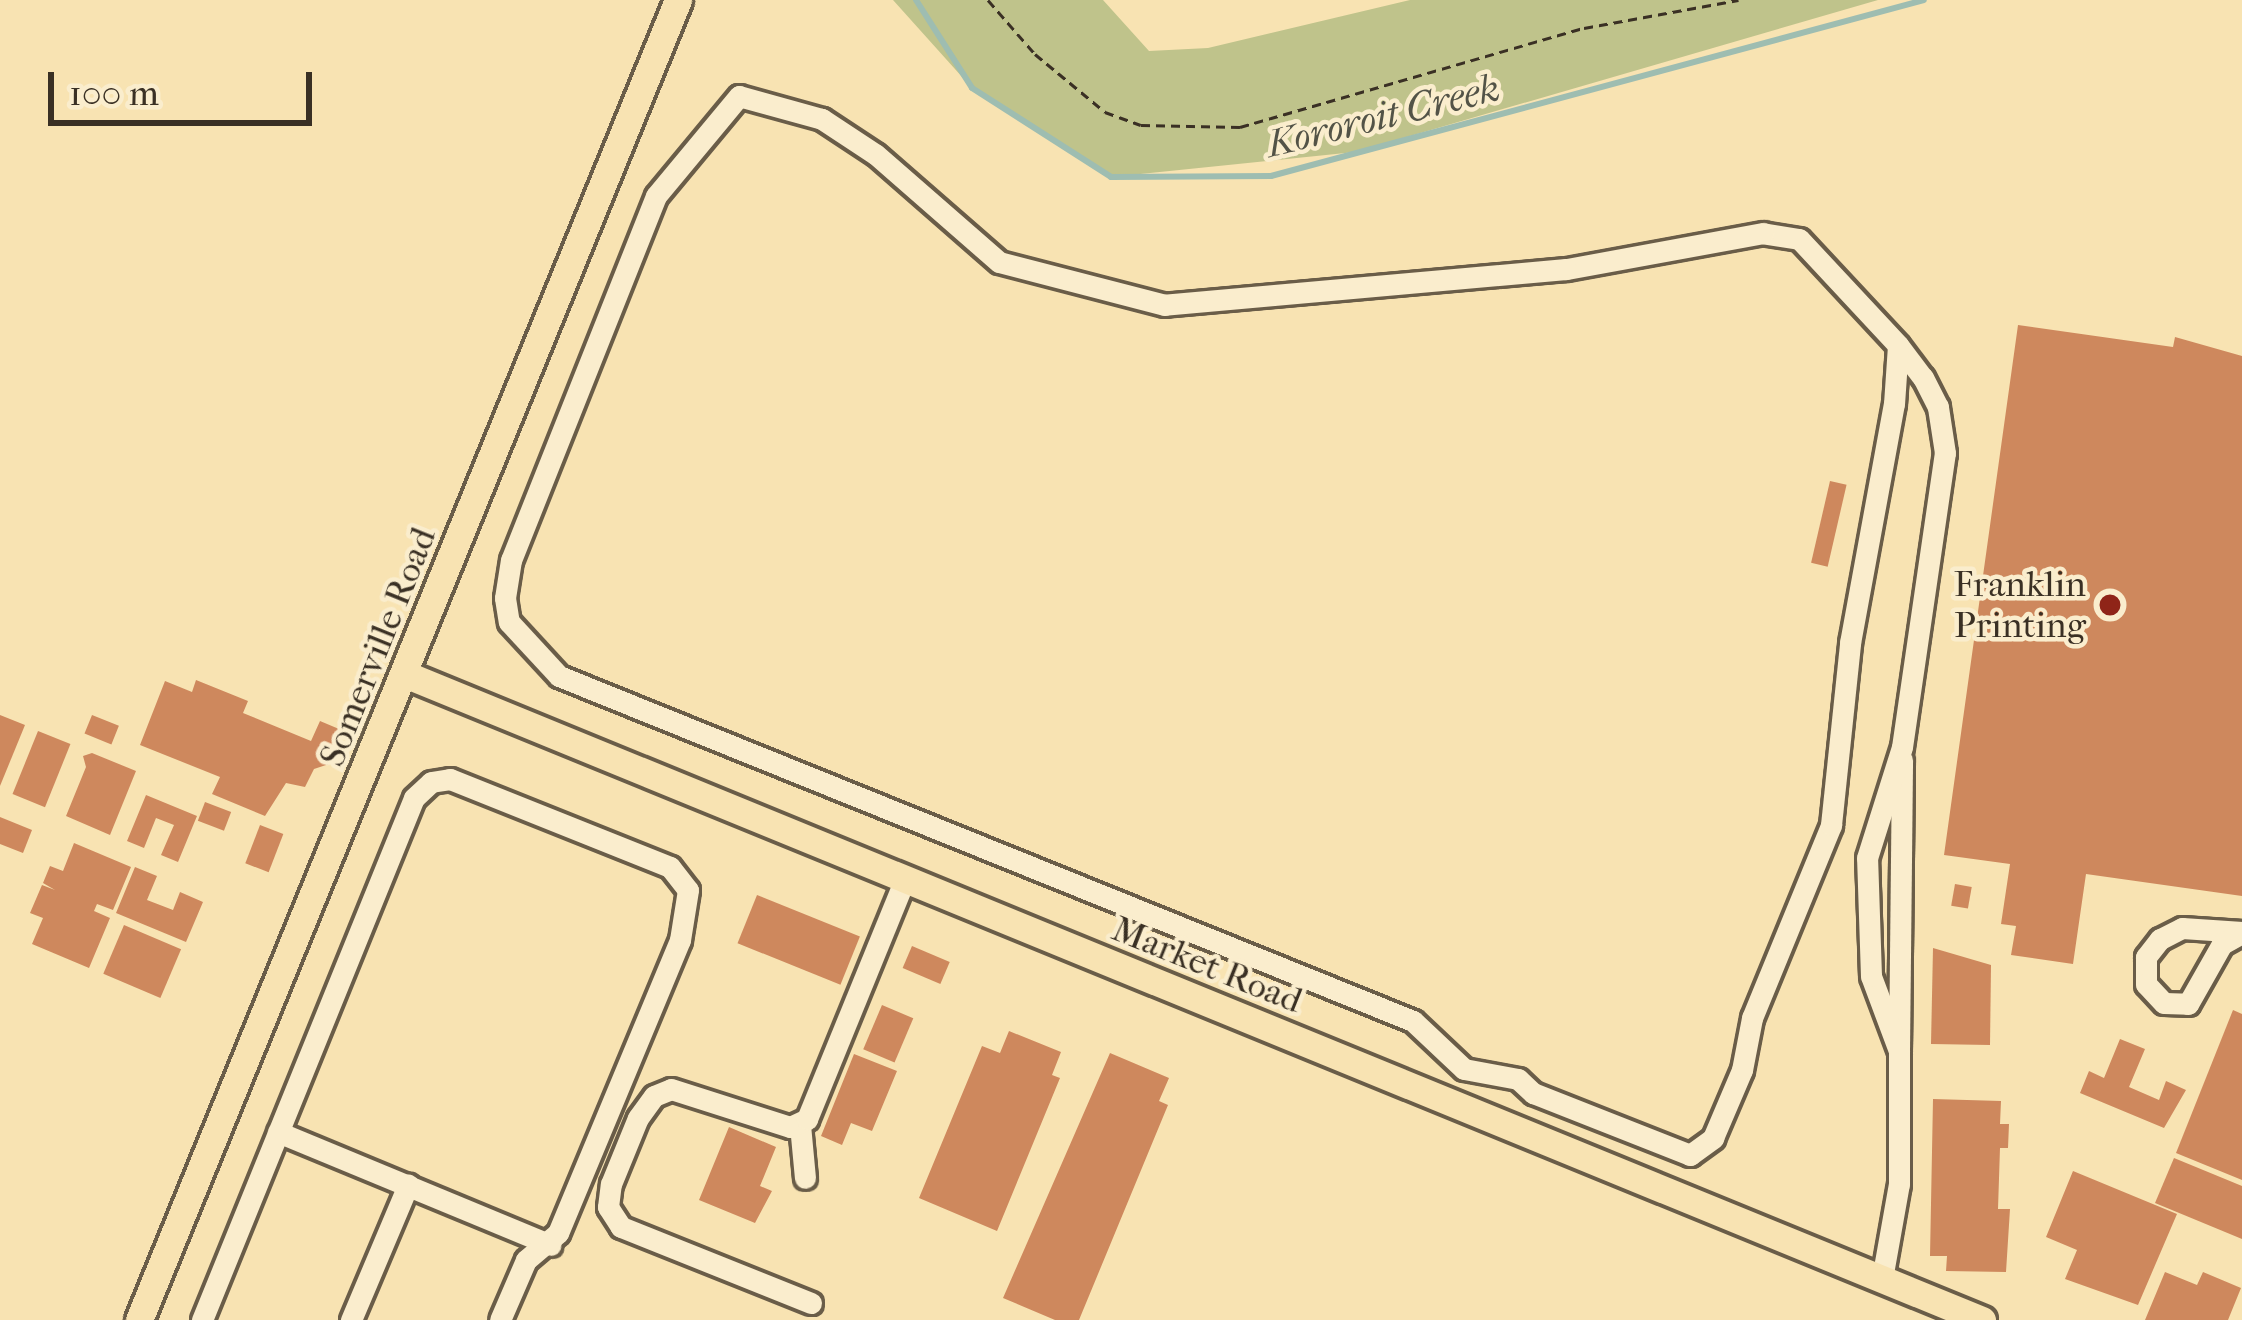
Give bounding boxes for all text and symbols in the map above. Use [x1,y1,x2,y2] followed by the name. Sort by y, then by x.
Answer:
[54,48,318,122] scale bar
[1261,64,1505,168] water label: Kororoit Creek
[69,72,159,114] text: 100 m
[310,521,446,773] street label: Somerville Road
[1954,562,2086,647] place label: Franklin Printing
[2097,592,2123,618] marker: Franklin Printing
[1106,907,1308,1023] street label: Market Road

